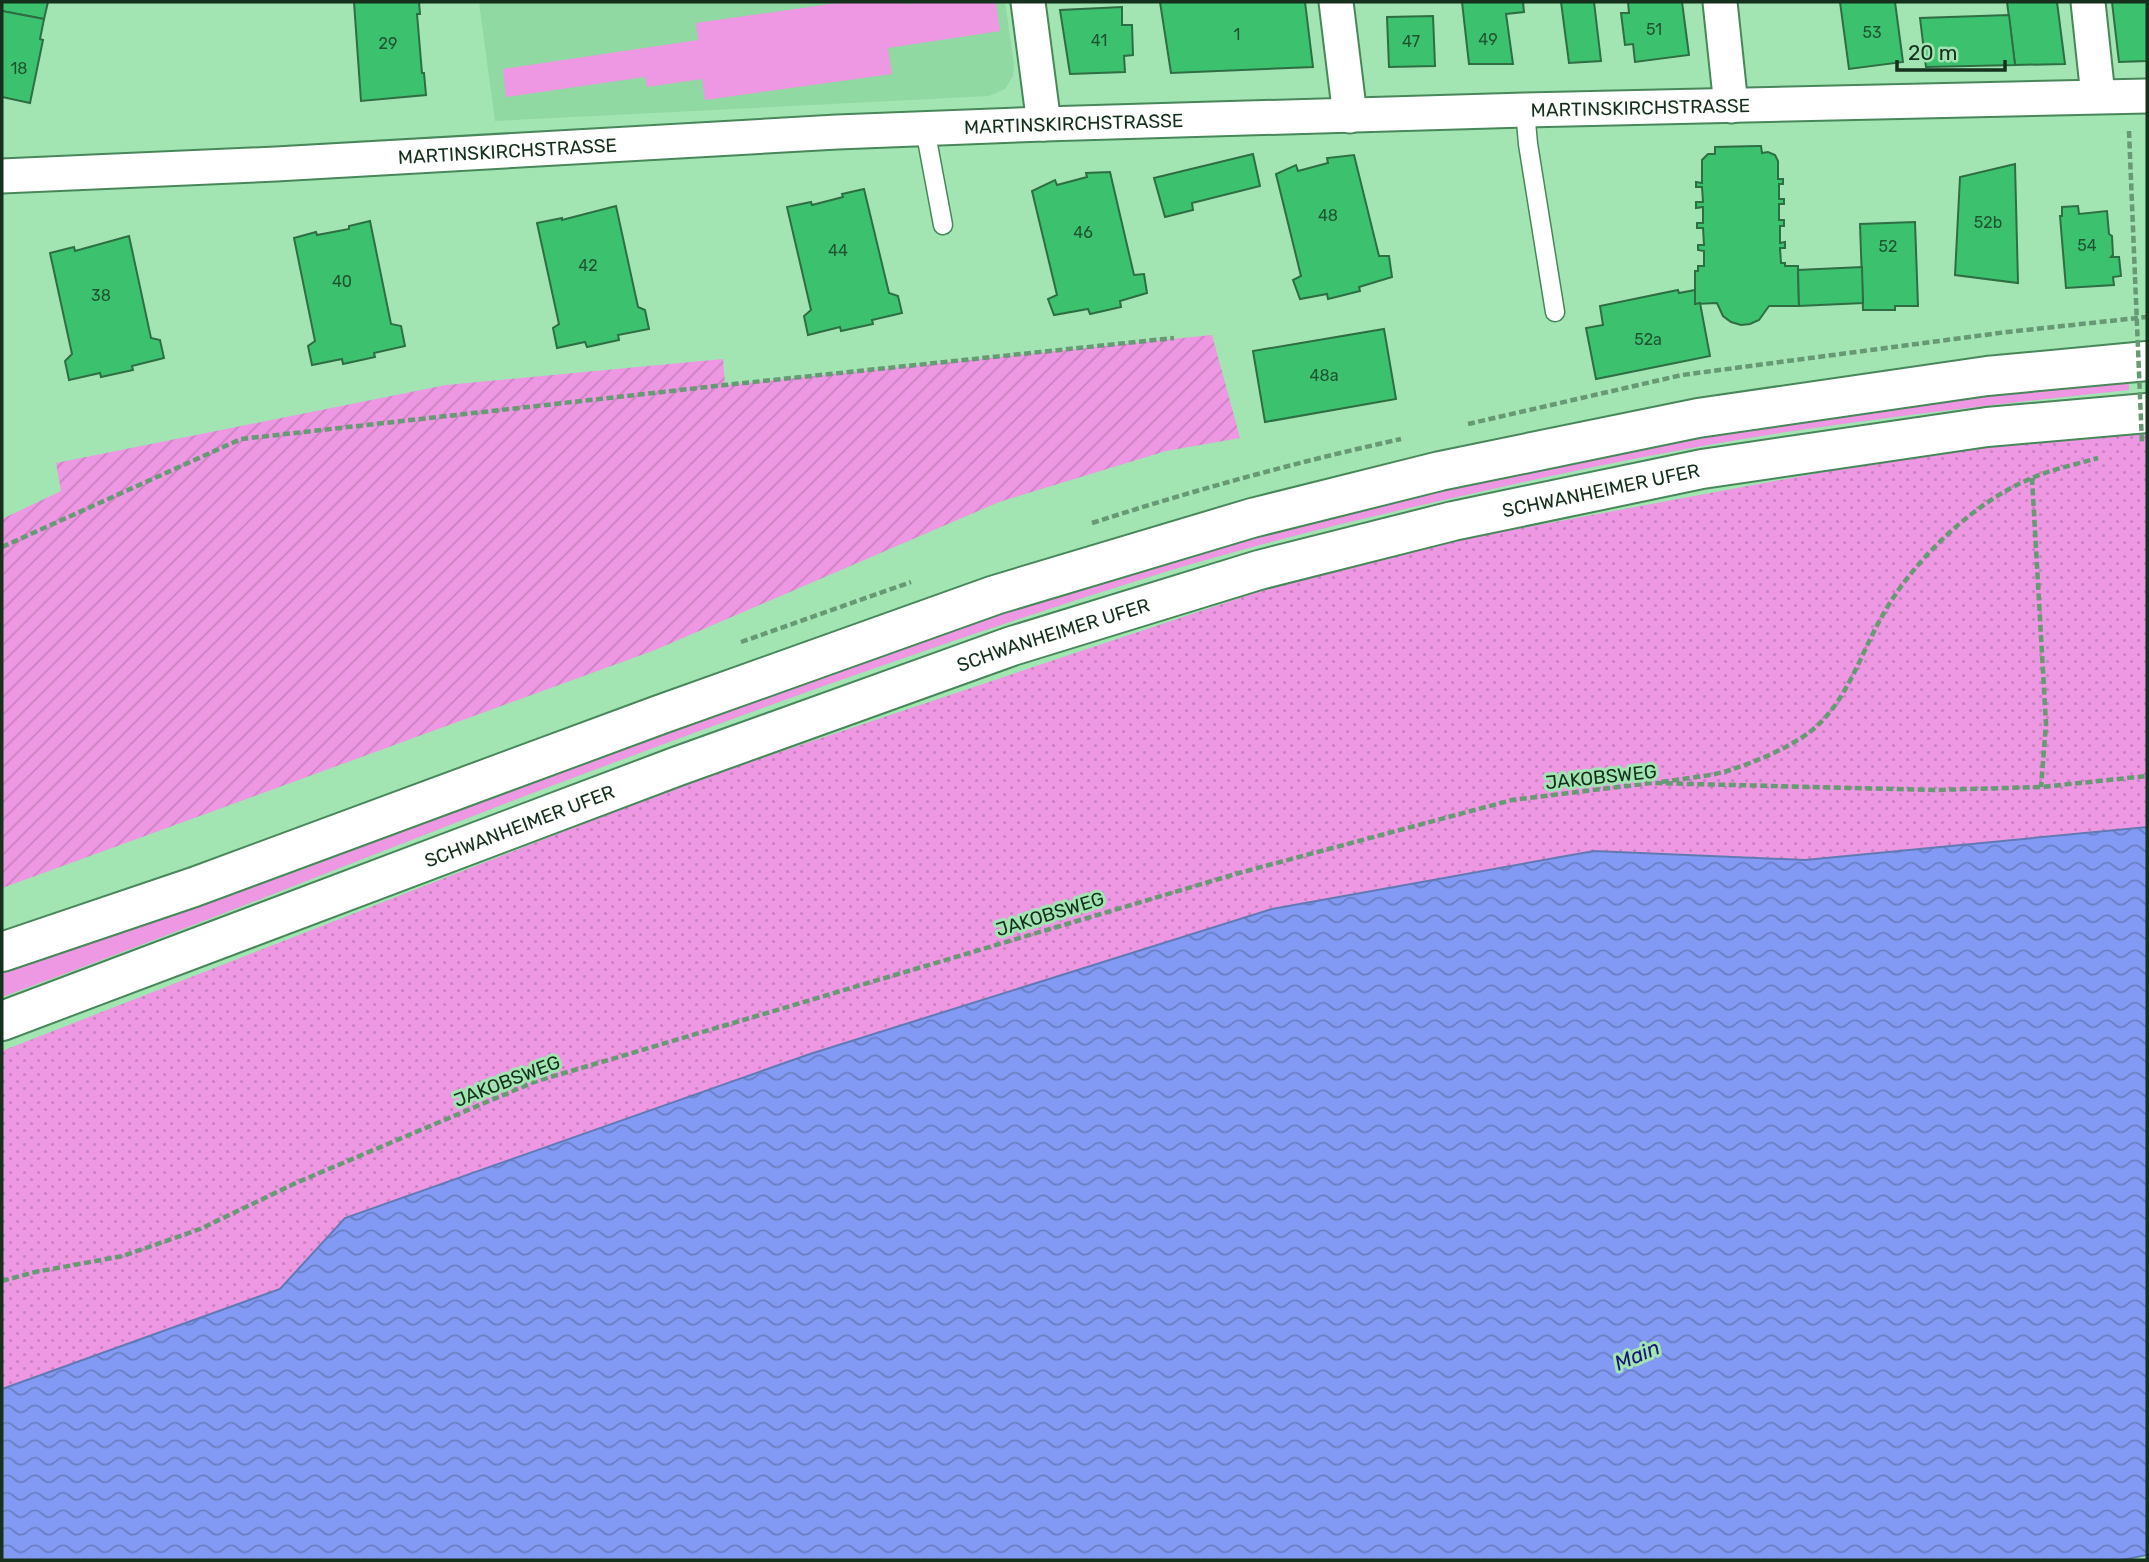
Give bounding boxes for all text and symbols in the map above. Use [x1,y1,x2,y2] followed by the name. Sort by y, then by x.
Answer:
[1646,20,1662,39] house number: 51
[1862,23,1882,42] house number: 53
[1234,25,1240,44] house number: 1
[1897,28,2006,72] scale bar
[1478,30,1498,49] house number: 49
[1091,31,1107,50] house number: 41
[1402,32,1420,51] house number: 47
[379,34,397,53] house number: 29
[1908,40,1957,65] text: 20 m
[10,59,28,78] house number: 18
[1530,93,1750,121] street label: MARTINSKIRCHSTRASSE
[964,108,1184,139] street label: MARTINSKIRCHSTRASSE
[397,133,618,169] street label: MARTINSKIRCHSTRASSE
[1318,206,1338,225] house number: 48
[1974,213,2002,232] house number: 52b
[1073,223,1093,242] house number: 46
[2077,236,2097,255] house number: 54
[1879,237,1897,256] house number: 52
[828,241,848,260] house number: 44
[578,256,598,275] house number: 42
[332,272,352,291] house number: 40
[91,286,111,305] house number: 38
[1634,330,1662,349] house number: 52a
[1310,366,1338,385] house number: 48a
[1500,458,1702,522] street label: SCHWANHEIMER UFER
[954,593,1152,676] street label: SCHWANHEIMER UFER
[1544,760,1658,794] street label: JAKOBSWEG
[421,780,618,872] street label: SCHWANHEIMER UFER
[993,887,1107,941] street label: JAKOBSWEG
[451,1050,563,1112] street label: JAKOBSWEG
[1611,1334,1663,1376] water label: Main

